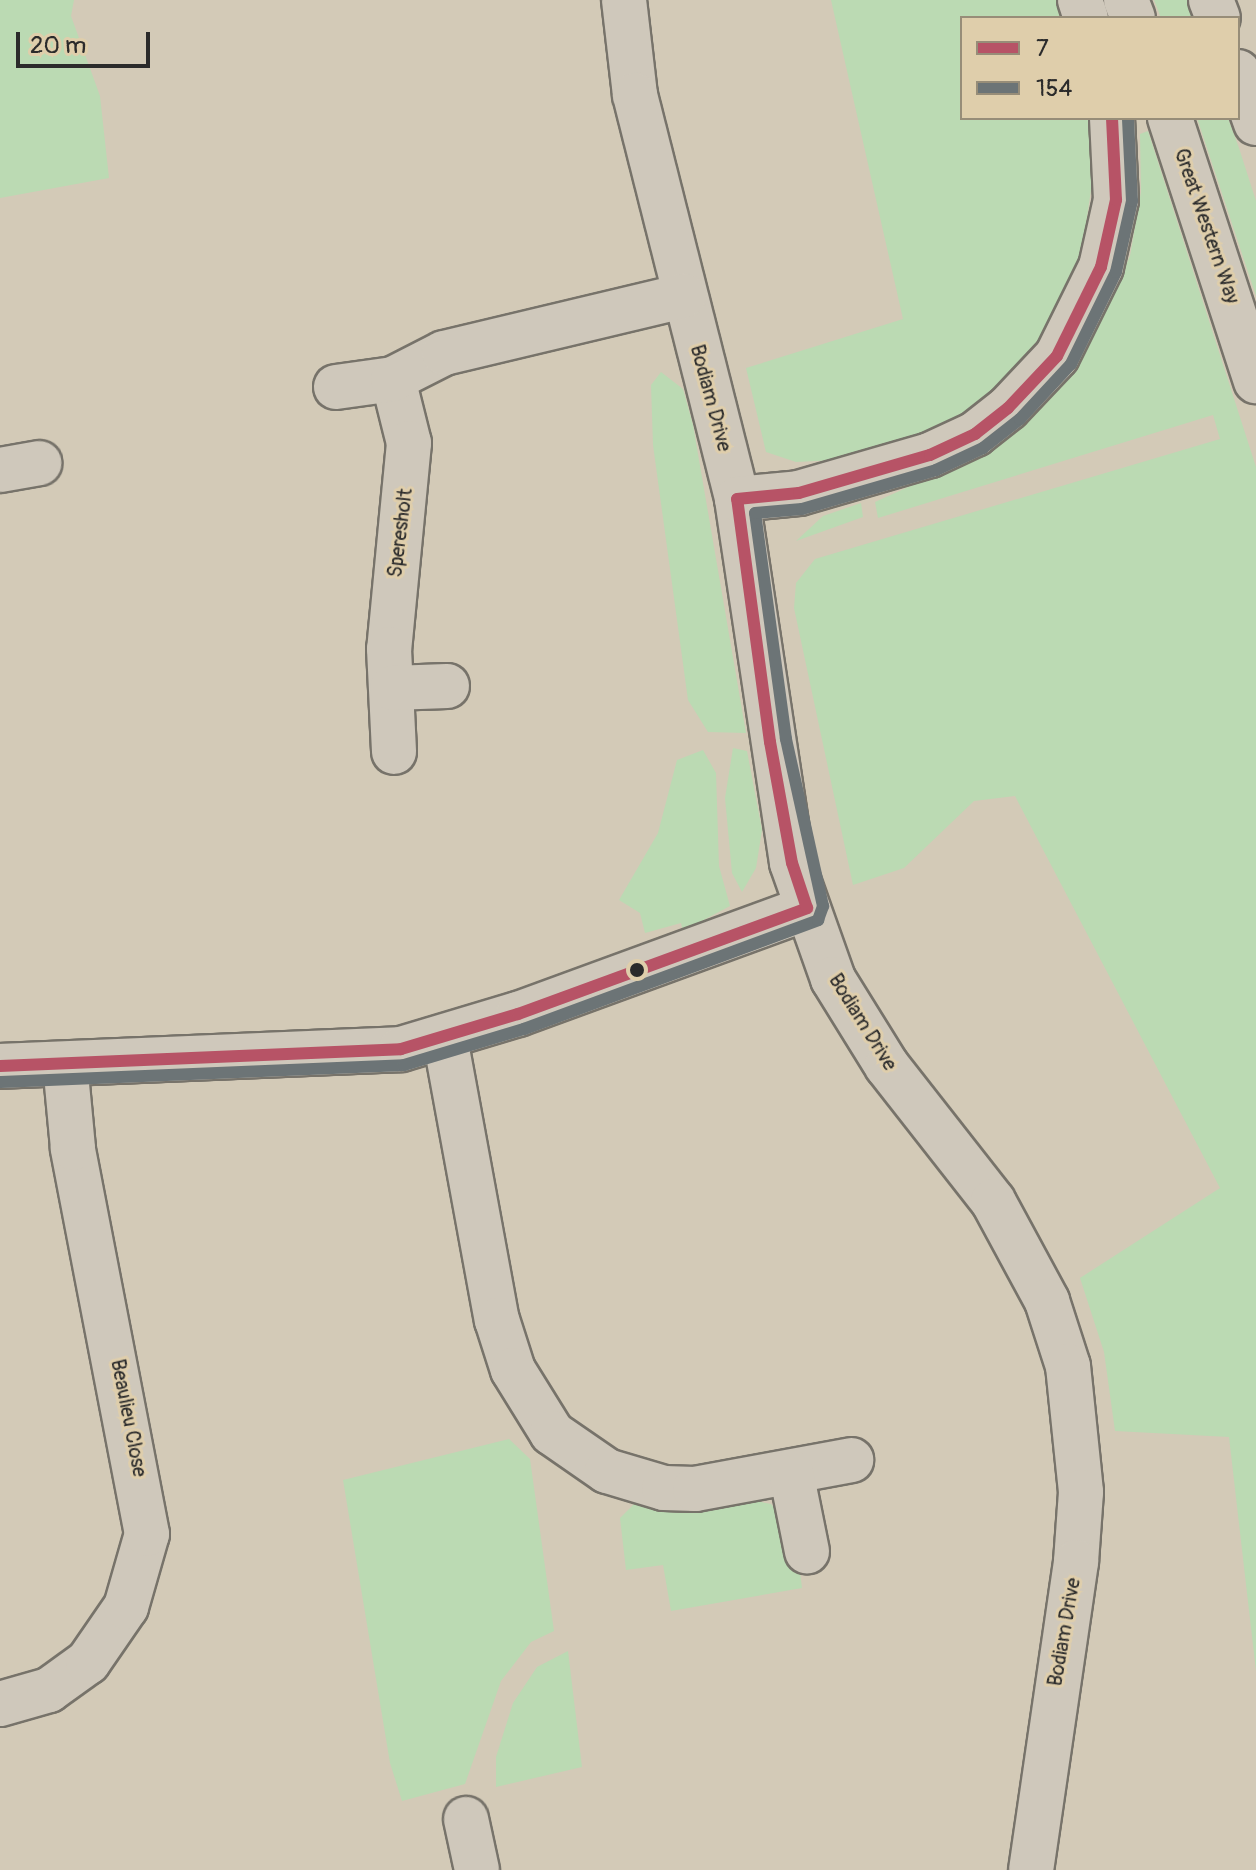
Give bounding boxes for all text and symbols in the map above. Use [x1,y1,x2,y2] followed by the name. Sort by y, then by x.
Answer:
[20,16,154,66] scale bar
[960,16,1240,120] legend
[30,31,86,60] text: 20 m
[1036,34,1049,63] text: 7
[1036,74,1072,103] text: 154
[1169,145,1245,307] street label: Great Western Way
[685,342,737,454] street label: Bodiam Drive
[383,487,417,579] street label: Speresholt
[629,962,645,978] unlabelled marker
[824,969,902,1075] street label: Bodiam Drive
[106,1357,152,1479] street label: Beaulieu Close
[1043,1576,1085,1688] street label: Bodiam Drive

